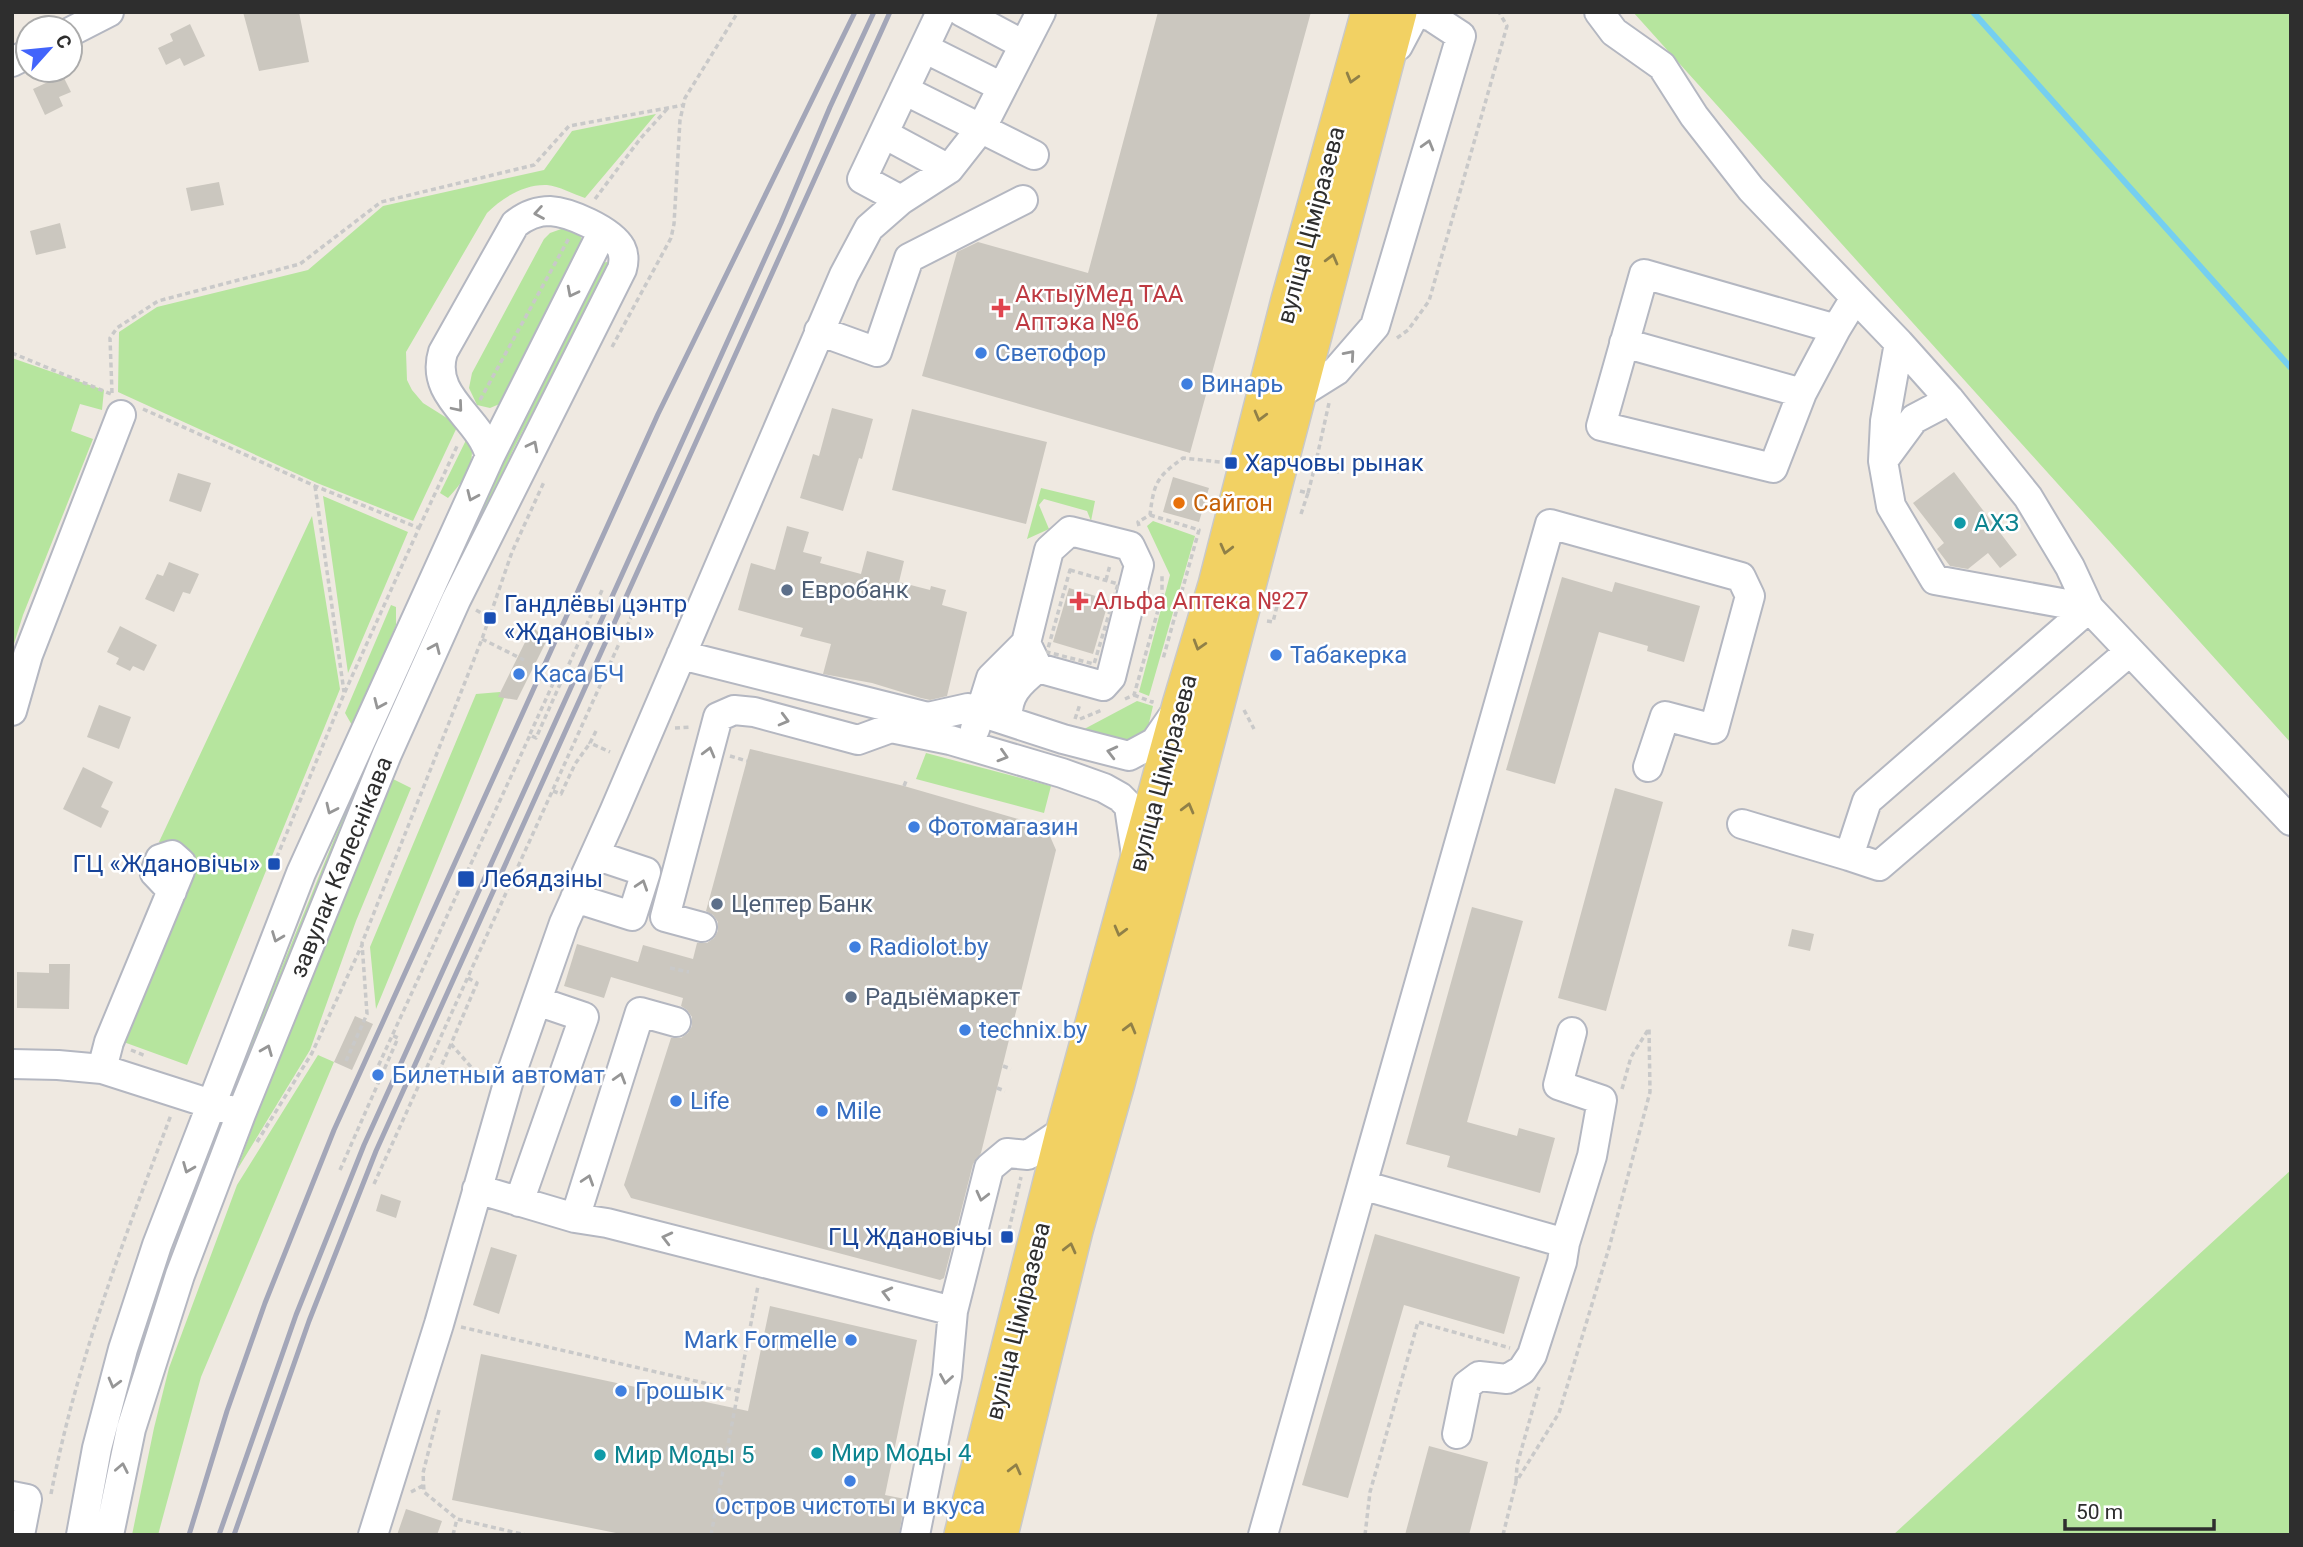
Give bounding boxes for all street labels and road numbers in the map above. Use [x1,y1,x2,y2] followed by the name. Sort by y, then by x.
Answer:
[1271,123,1351,327] street label: вуліца Ціміразева
[1123,671,1203,875] street label: вуліца Ціміразева
[284,752,398,982] street label: завулак Калеснікава
[980,1219,1056,1423] street label: вуліца Ціміразева

